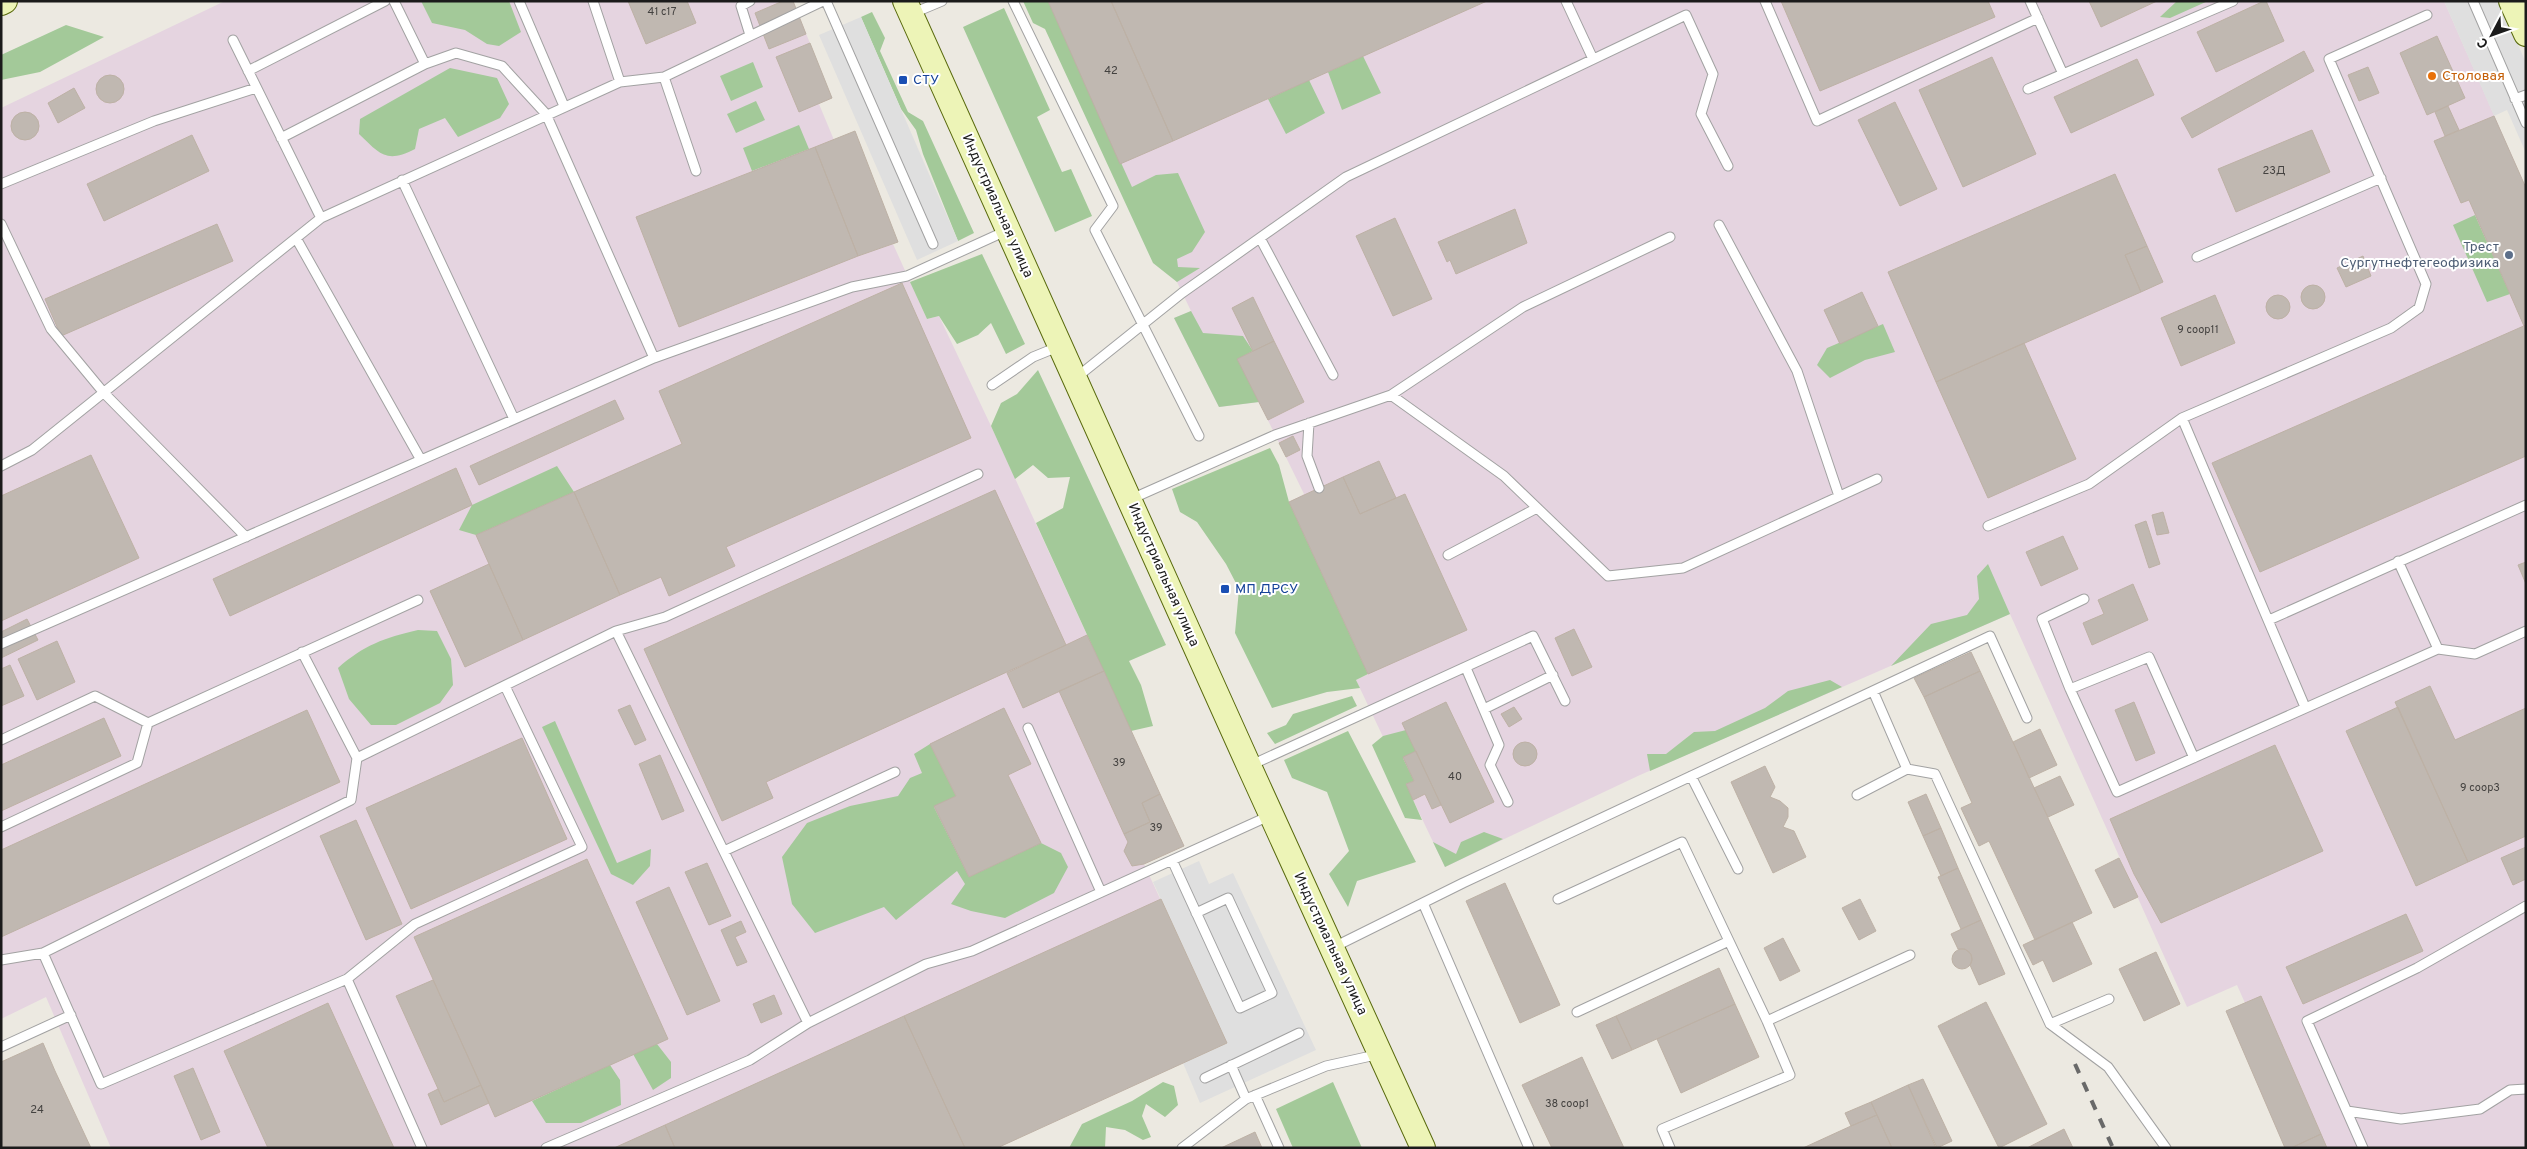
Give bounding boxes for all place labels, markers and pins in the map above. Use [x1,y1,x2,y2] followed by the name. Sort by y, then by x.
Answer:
[2442,68,2505,85] place label: Столовая
[2426,70,2438,82] marker: Столовая
[913,72,939,89] place label: СТУ
[897,74,909,86] marker: СТУ
[2340,239,2499,272] place label: Трест Сургутнефтегеофизика
[2503,249,2515,261] marker: Трест Сургутнефтегеофизика
[1235,581,1298,598] place label: МП ДРСУ
[1219,583,1231,595] marker: МП ДРСУ

